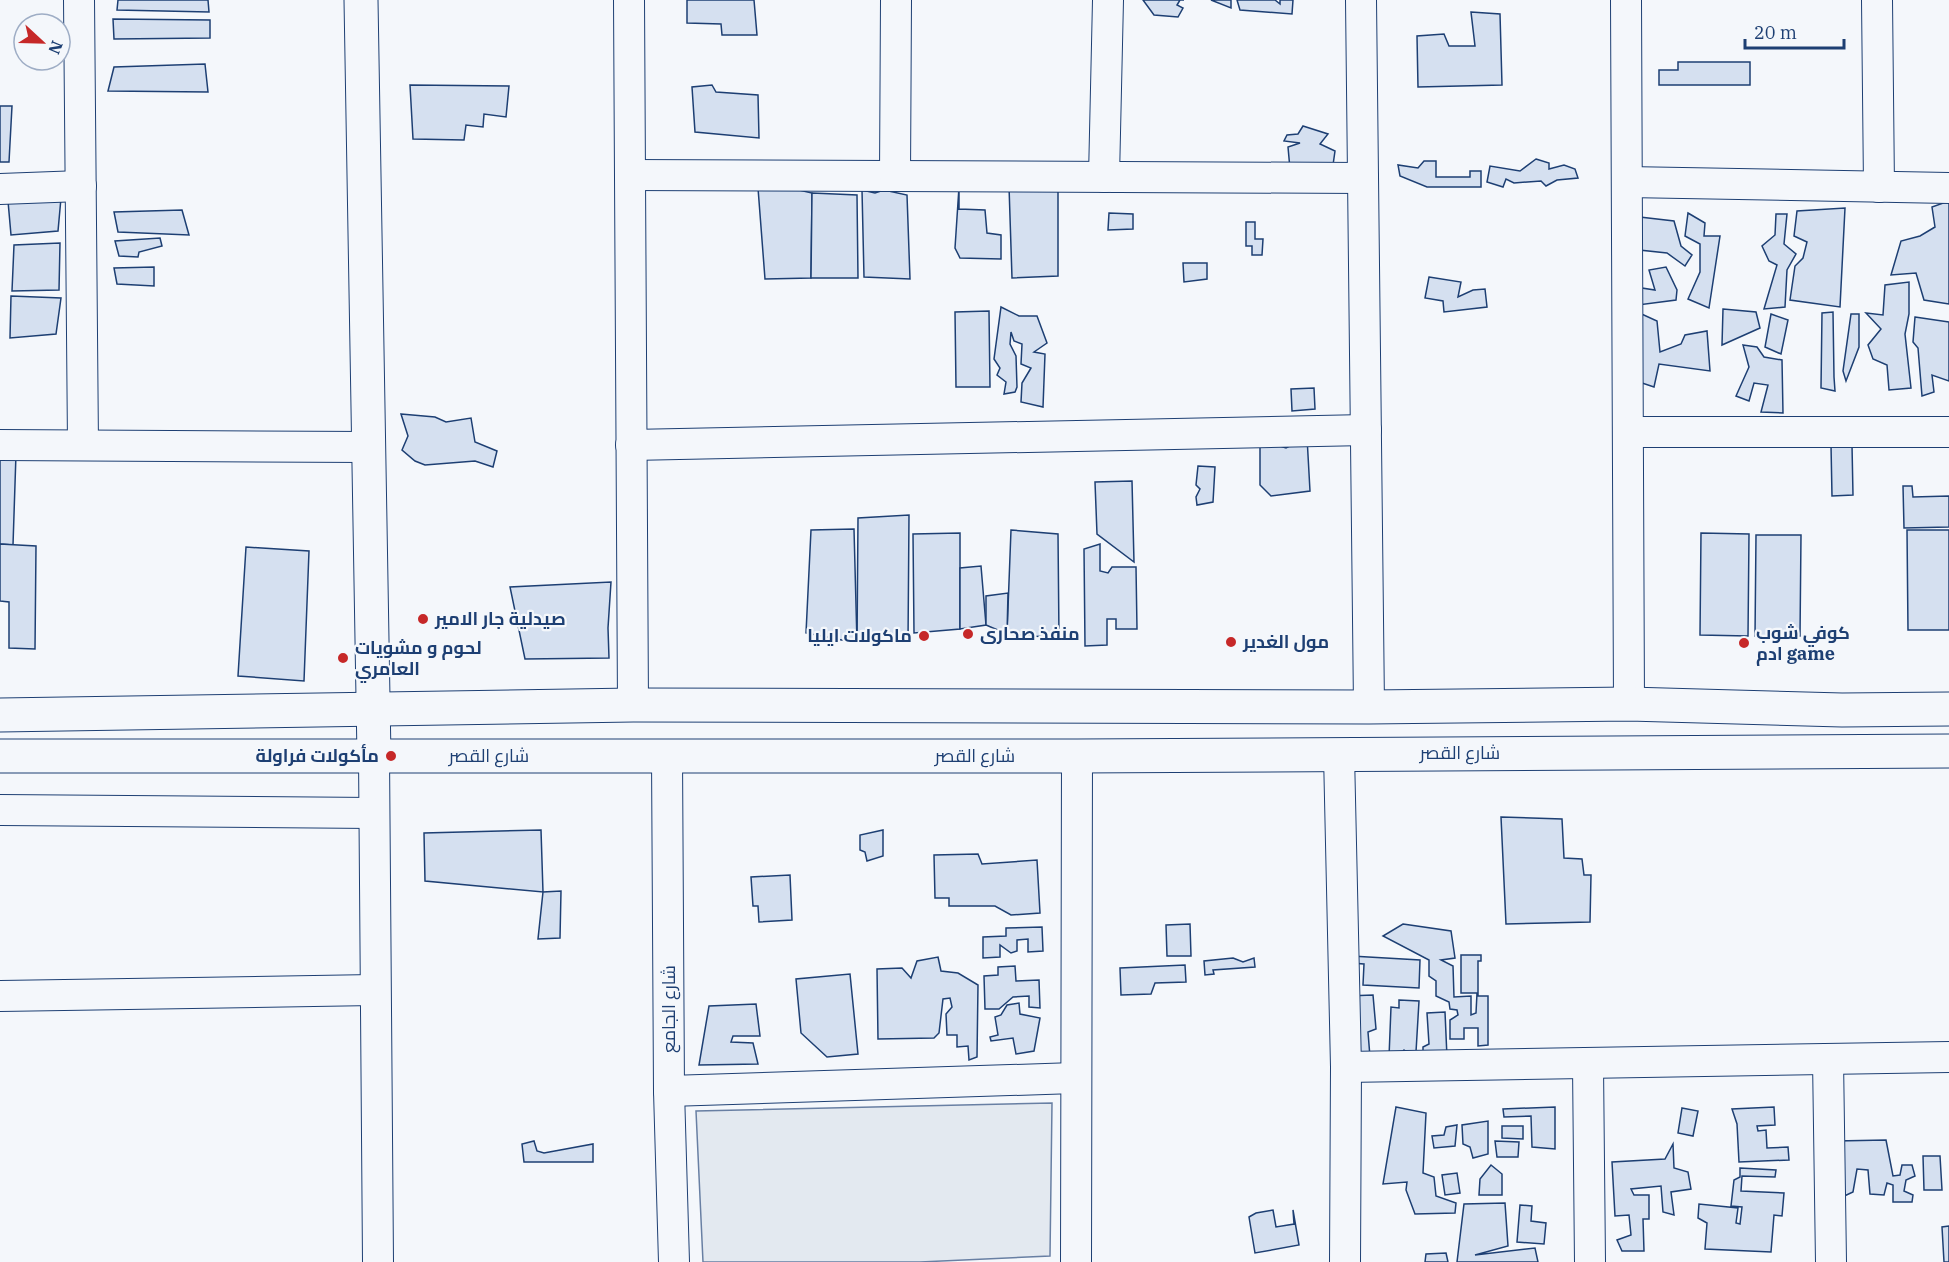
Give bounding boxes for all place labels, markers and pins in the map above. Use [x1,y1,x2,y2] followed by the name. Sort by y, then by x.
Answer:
[434,607,566,630] place label: صيدلية جار الامير
[416,612,430,626] marker: صيدلية جار الامير
[1756,621,1850,666] place label: كوفي شوب ادم game
[980,622,1080,645] place label: منفذ صحارى
[807,624,912,647] place label: ماكولات ايليا
[961,627,975,641] marker: منفذ صحارى
[917,629,931,643] marker: ماكولات ايليا
[1242,630,1329,653] place label: مول الغدير
[1224,635,1238,649] marker: مول الغدير
[355,636,482,683] place label: لحوم و مشويات العامري
[1737,636,1751,650] marker: كوفي شوب ادم game
[336,651,350,665] marker: لحوم و مشويات العامري
[255,743,379,767] place label: مأكولات فراولة
[384,749,398,763] marker: مأكولات فراولة

